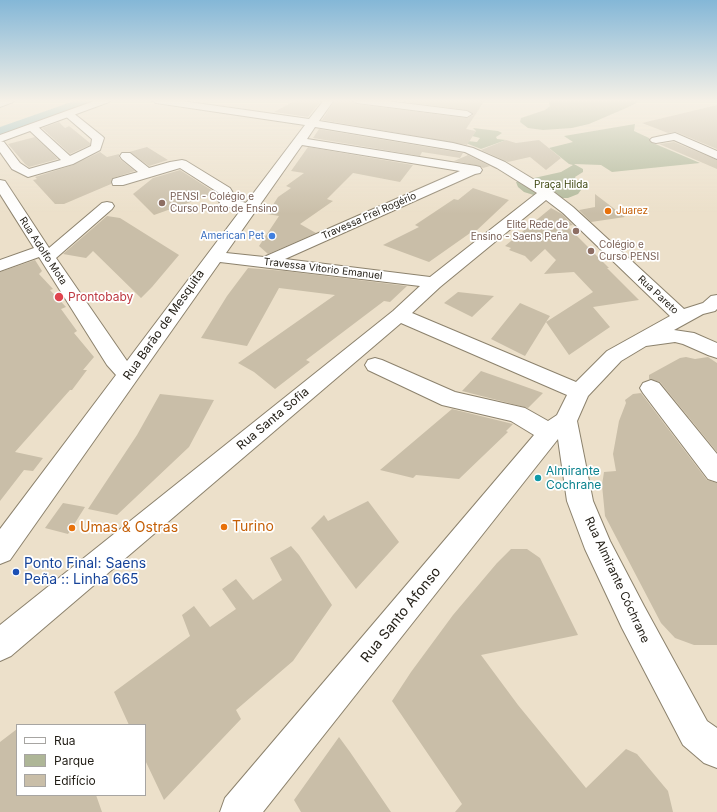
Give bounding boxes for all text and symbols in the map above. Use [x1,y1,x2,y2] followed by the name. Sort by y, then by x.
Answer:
[534,179,588,191] park label: Praça Hilda
[320,190,418,242] street label: Travessa Frei Rogério
[170,191,278,214] place label: PENSI - Colégio e Curso Ponto de Ensino
[157,198,167,208] marker: PENSI - Colégio e Curso Ponto de Ensino
[616,205,648,217] place label: Juarez
[603,206,613,216] marker: Juarez
[17,215,69,287] street label: Rua Adolfo Mota
[471,219,568,242] place label: Elite Rede de Ensino - Saens Peña
[571,226,581,236] marker: Elite Rede de Ensino - Saens Peña
[201,230,264,242] place label: American Pet
[267,231,277,241] marker: American Pet
[599,239,659,262] place label: Colégio e Curso PENSI
[586,246,596,256] marker: Colégio e Curso PENSI
[263,256,383,282] street label: Travessa Vitorio Emanuel
[120,267,208,383] street label: Rua Barão de Mesquita
[635,273,681,317] street label: Rua Pareto
[68,290,133,304] place label: Prontobaby
[53,291,65,303] marker: Prontobaby
[234,385,312,453] street label: Rua Santa Sofia
[546,464,601,492] place label: Almirante Cochrane
[533,473,543,483] marker: Almirante Cochrane
[581,515,653,645] street label: Rua Almirante Cóchrane
[232,519,274,535] place label: Turino
[80,520,178,536] place label: Umas & Ostras
[219,522,229,532] marker: Turino
[67,523,77,533] marker: Umas & Ostras
[24,556,146,588] place label: Ponto Final: Saens Peña :: Linha 665
[357,564,445,666] street label: Rua Santo Afonso
[11,567,21,577] marker: Ponto Final: Saens Peña :: Linha 665
[16,724,146,796] legend
[54,733,76,748] text: Rua
[54,753,94,768] text: Parque
[54,773,96,788] text: Edifício

